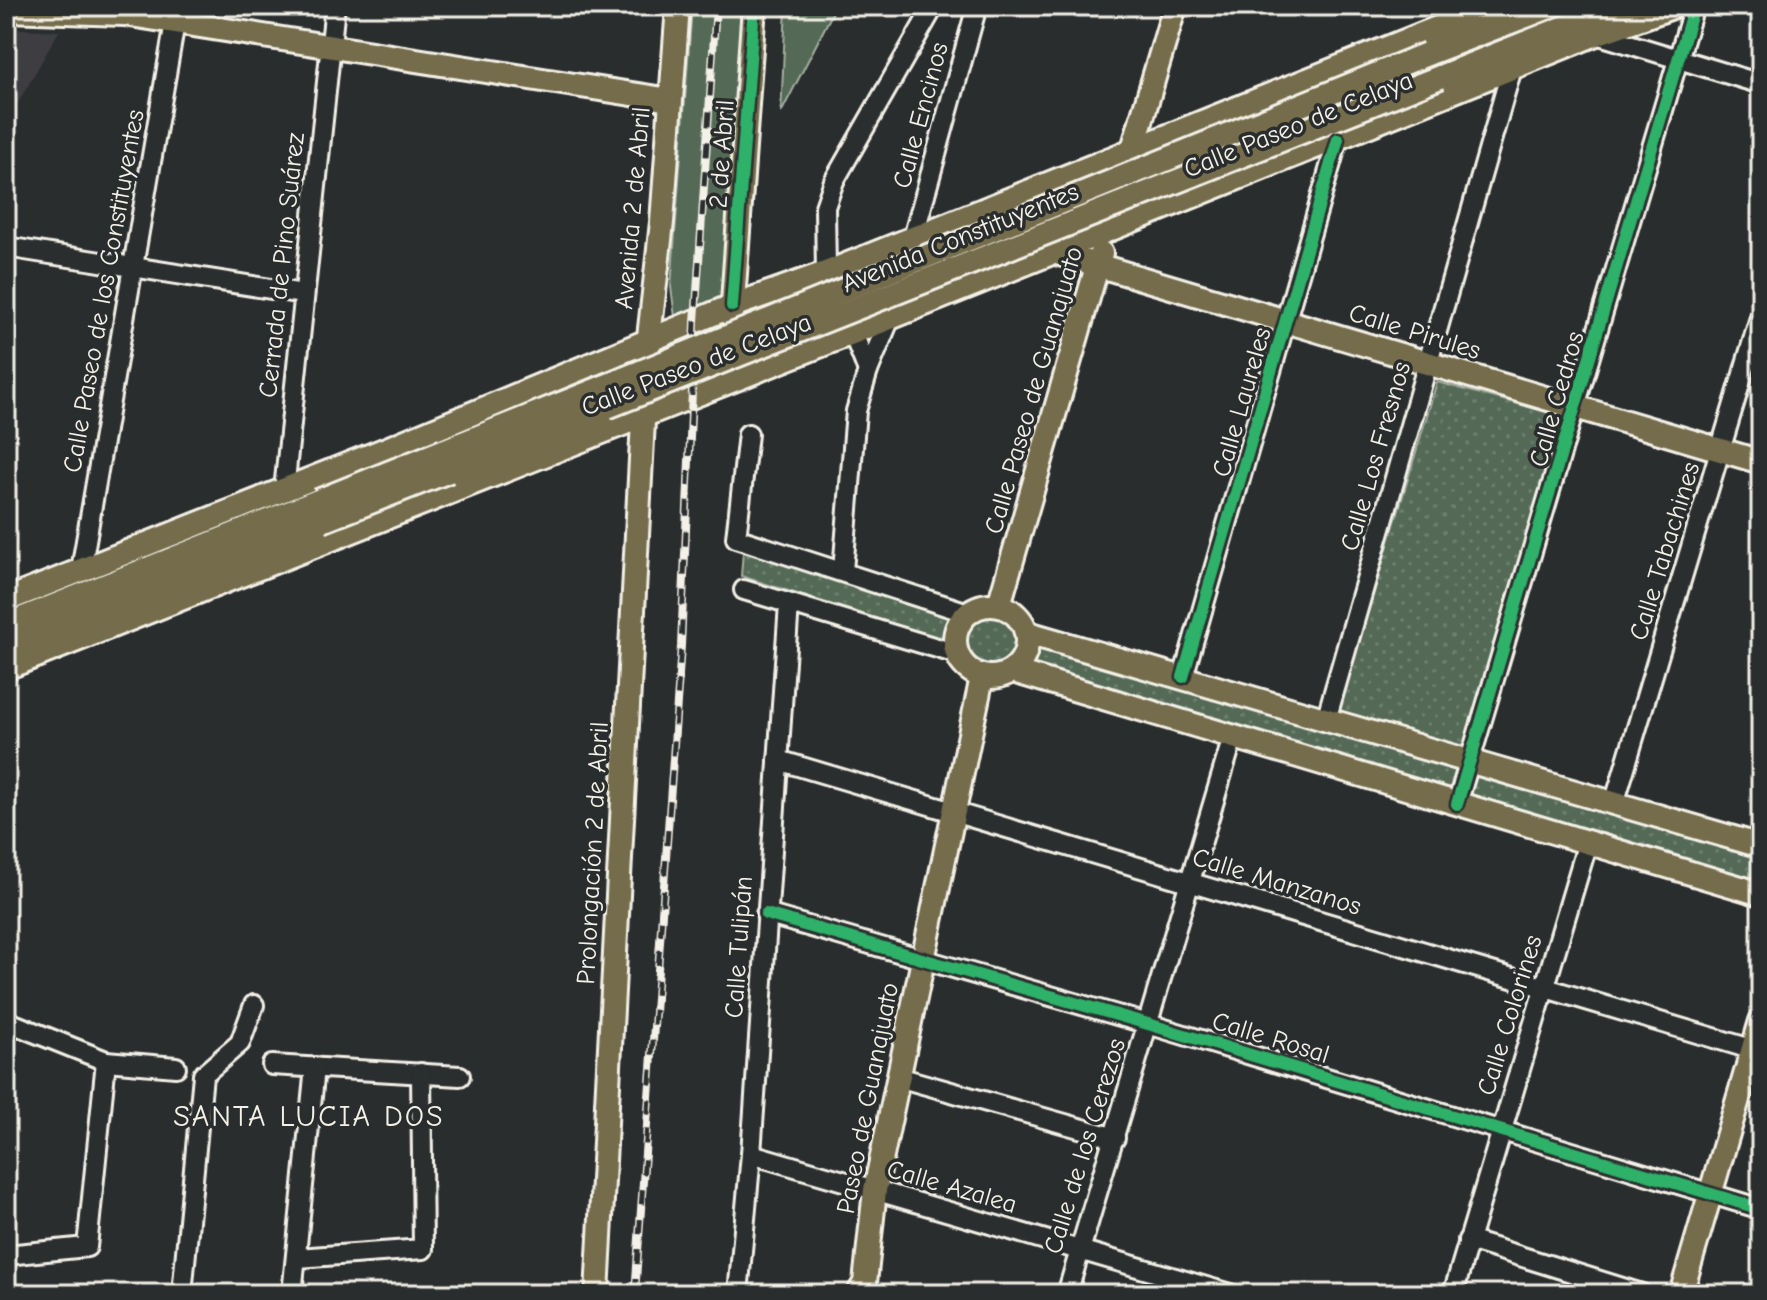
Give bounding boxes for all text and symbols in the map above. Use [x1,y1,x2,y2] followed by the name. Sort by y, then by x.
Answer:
[887,39,955,191] street label: Calle Encinos
[1180,65,1417,185] street label: Calle Paseo de Celaya
[703,99,741,209] street label: 2 de Abril
[609,105,657,311] street label: Avenida 2 de Abril
[57,107,151,475] street label: Calle Paseo de los Constituyentes
[253,131,311,399] street label: Cerrada de Pino Suárez
[838,177,1083,299] street label: Avenida Constituyentes
[979,243,1089,537] street label: Calle Paseo de Guanajuato
[1345,298,1484,366] street label: Calle Pirules
[577,307,816,423] street label: Calle Paseo de Celaya
[1206,324,1278,480] street label: Calle Laureles
[1523,328,1591,470] street label: Calle Cedros
[1335,358,1417,554] street label: Calle Los Fresnos
[1624,458,1706,644] street label: Calle Tabachines
[571,721,615,985] street label: Prolongación 2 de Abril
[1189,842,1365,922] street label: Calle Manzanos
[719,875,759,1019] street label: Calle Tulipán
[1471,931,1549,1099] street label: Calle Colorines
[831,980,905,1216] street label: Paseo de Guanajuato
[1208,1006,1333,1070] street label: Calle Rosal
[1038,1035,1132,1258] street label: Calle de los Cerezos
[173,1099,445,1134] district label: SANTA LUCIA DOS
[883,1154,1020,1220] street label: Calle Azalea

